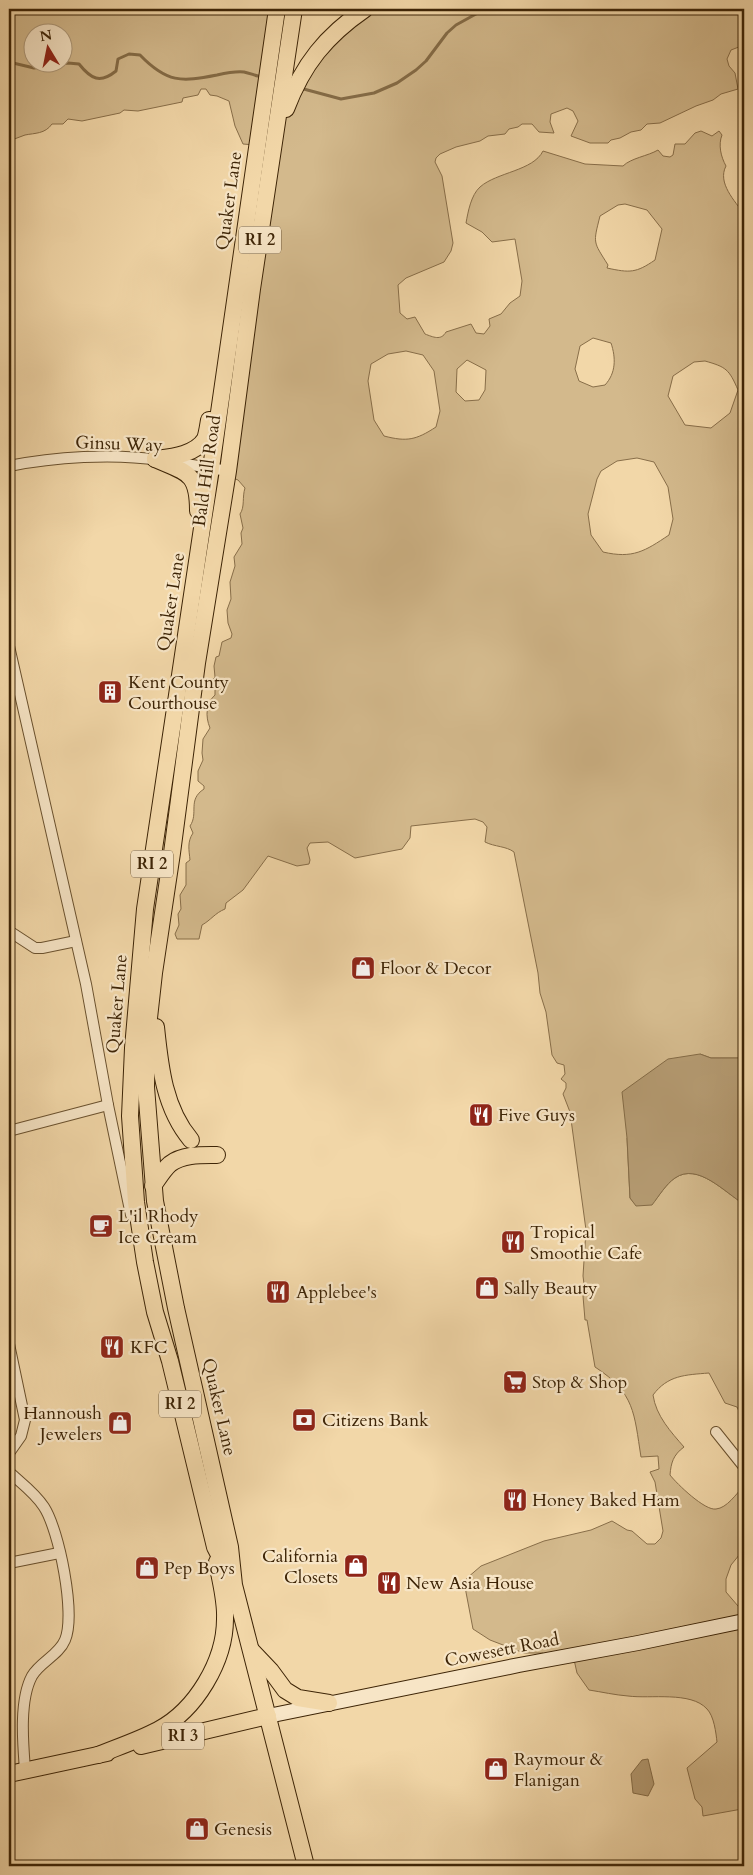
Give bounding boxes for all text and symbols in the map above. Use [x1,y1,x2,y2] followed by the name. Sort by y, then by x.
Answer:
[22,22,72,72] north arrow
[38,25,53,46] text: N
[210,150,248,252] street label: Quaker Lane
[239,226,281,254] road number: RI 2
[187,413,227,529] street label: Bald Hill Road
[75,430,164,458] street label: Ginsu Way
[151,551,191,653] street label: Quaker Lane
[128,670,230,716] place label: Kent County Courthouse
[97,679,123,705] building icon: Kent County Courthouse
[131,851,173,878] road number: RI 2
[100,953,134,1055] street label: Quaker Lane
[350,955,376,981] shop icon: Floor & Decor
[380,956,492,981] place label: Floor & Decor
[468,1102,494,1128] restaurant icon: Five Guys
[498,1103,575,1128] place label: Five Guys
[118,1204,199,1250] place label: L'il Rhody Ice Cream
[88,1213,114,1239] cafe icon: L'il Rhody Ice Cream
[530,1220,643,1266] place label: Tropical Smoothie Cafe
[500,1229,526,1255] restaurant icon: Tropical Smoothie Cafe
[474,1275,500,1301] shop icon: Sally Beauty
[504,1276,598,1301] place label: Sally Beauty
[265,1279,291,1305] restaurant icon: Applebee's
[296,1280,377,1305] place label: Applebee's
[99,1334,125,1360] restaurant icon: KFC
[130,1335,168,1360] place label: KFC
[196,1356,242,1458] street label: Quaker Lane
[502,1369,528,1395] supermarket icon: Stop & Shop
[532,1370,627,1395] place label: Stop & Shop
[159,1390,201,1418] road number: RI 2
[23,1401,102,1447] place label: Hannoush Jewelers
[291,1407,317,1433] bank icon: Citizens Bank
[322,1408,429,1433] place label: Citizens Bank
[107,1410,133,1436] shop icon: Hannoush Jewelers
[502,1487,528,1513] restaurant icon: Honey Baked Ham
[532,1488,681,1513] place label: Honey Baked Ham
[262,1544,338,1590] place label: California Closets
[343,1553,369,1579] shop icon: California Closets
[134,1555,160,1581] shop icon: Pep Boys
[164,1556,235,1581] place label: Pep Boys
[376,1570,402,1596] restaurant icon: New Asia House
[406,1571,534,1596] place label: New Asia House
[443,1627,562,1673] street label: Cowesett Road
[162,1722,204,1750] road number: RI 3
[514,1747,604,1793] place label: Raymour & Flanigan
[483,1756,509,1782] shop icon: Raymour & Flanigan
[184,1816,210,1842] shop icon: Genesis
[214,1817,272,1842] place label: Genesis

